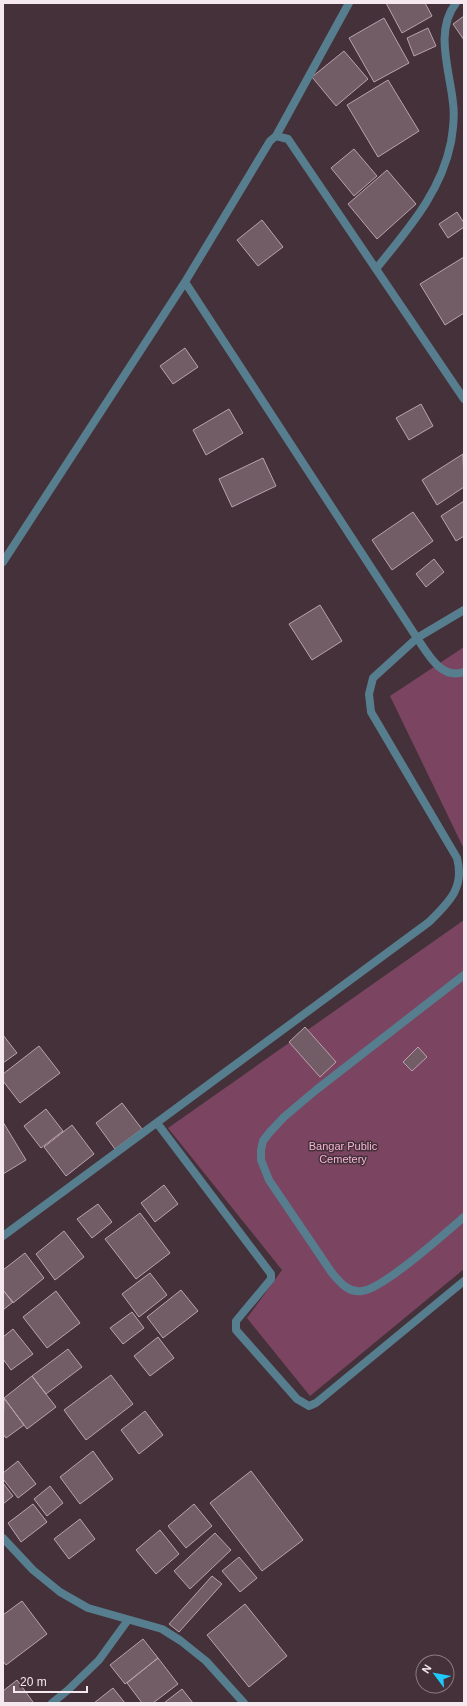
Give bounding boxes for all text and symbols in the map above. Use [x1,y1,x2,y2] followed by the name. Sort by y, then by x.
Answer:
[309,1140,378,1165] park label: Bangar Public Cemetery
[415,1654,455,1694] north arrow
[419,1662,434,1675] text: N
[14,1668,87,1694] scale bar
[20,1675,47,1689] text: 20 m

